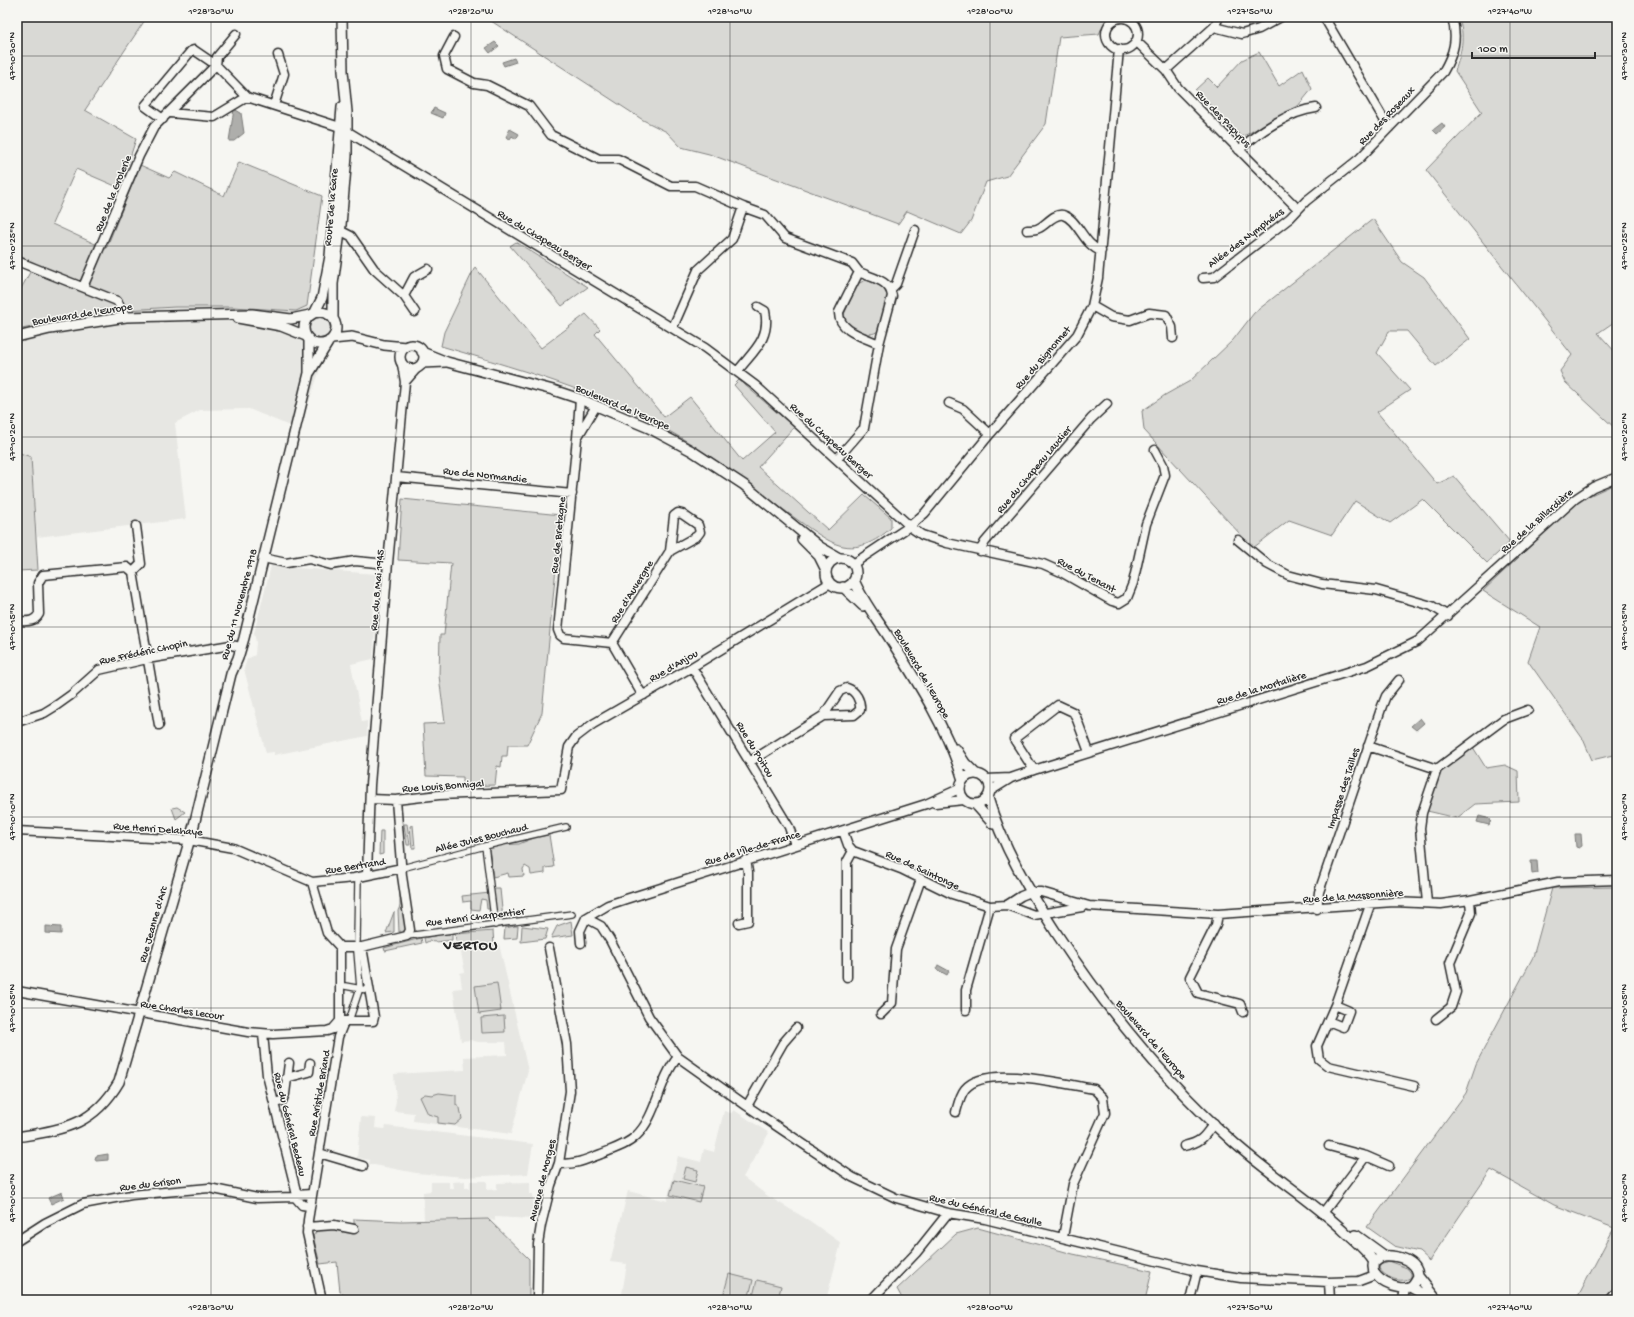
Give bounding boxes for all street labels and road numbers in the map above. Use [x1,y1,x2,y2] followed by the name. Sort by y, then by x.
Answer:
[1357,85,1418,148] street label: Rue des Roseaux
[1193,89,1253,151] street label: Rue des Papyrus
[93,153,135,234] street label: Rue de la Grolerie
[323,168,341,246] street label: Route de la Gare
[1206,206,1287,271] street label: Allée des Nymphéas
[495,208,594,274] street label: Rue du Chapeau Berger
[30,301,134,329] street label: Boulevard de l'Europe
[1013,323,1075,392] street label: Rue du Bignonnet
[572,382,671,433] street label: Boulevard de l'Europe
[787,401,875,483] street label: Rue du Chapeau Berger
[995,423,1075,516] street label: Rue du Chapeau Laudier
[442,466,528,486] street label: Rue de Normandie
[1499,487,1576,556] street label: Rue de la Billardière
[549,496,569,574] street label: Rue de Bretagne
[219,548,261,661] street label: Rue du 11 Novembre 1918
[368,549,388,631] street label: Rue du 8 Mai 1945
[1055,555,1119,597] street label: Rue du Tenant
[609,558,657,626] street label: Rue d'Auvergne
[890,626,952,721] street label: Boulevard de l'Europe
[98,638,189,668] street label: Rue Frédéric Chopin
[648,648,700,685] street label: Rue d'Anjou
[1215,669,1308,708] street label: Rue de la Mortalière
[733,720,776,780] street label: Rue du Poitou
[1325,746,1363,831] street label: Impasse des Tailles
[402,778,485,796] street label: Rue Louis Bonnigal
[113,821,203,839] street label: Rue Henri Delahaye
[434,821,530,856] street label: Allée Jules Bouchaud
[703,828,802,869] street label: Rue de l'Île-de-France
[883,848,961,893] street label: Rue de Saintonge
[324,856,388,878] street label: Rue Bertrand
[137,884,171,964] street label: Rue Jeanne d'Arc
[1302,887,1404,906] street label: Rue de la Massonnière
[425,906,527,930] street label: Rue Henri Charpentier
[1112,997,1188,1083] street label: Boulevard de l'Europe
[139,998,225,1024] street label: Rue Charles Lecour
[306,1048,334,1137] street label: Rue Aristide Briand
[270,1071,308,1178] street label: Rue du Général Bedeau
[527,1138,559,1223] street label: Avenue de Morges
[119,1175,182,1195] street label: Rue du Grison
[928,1192,1043,1230] street label: Rue du Général de Gaulle

